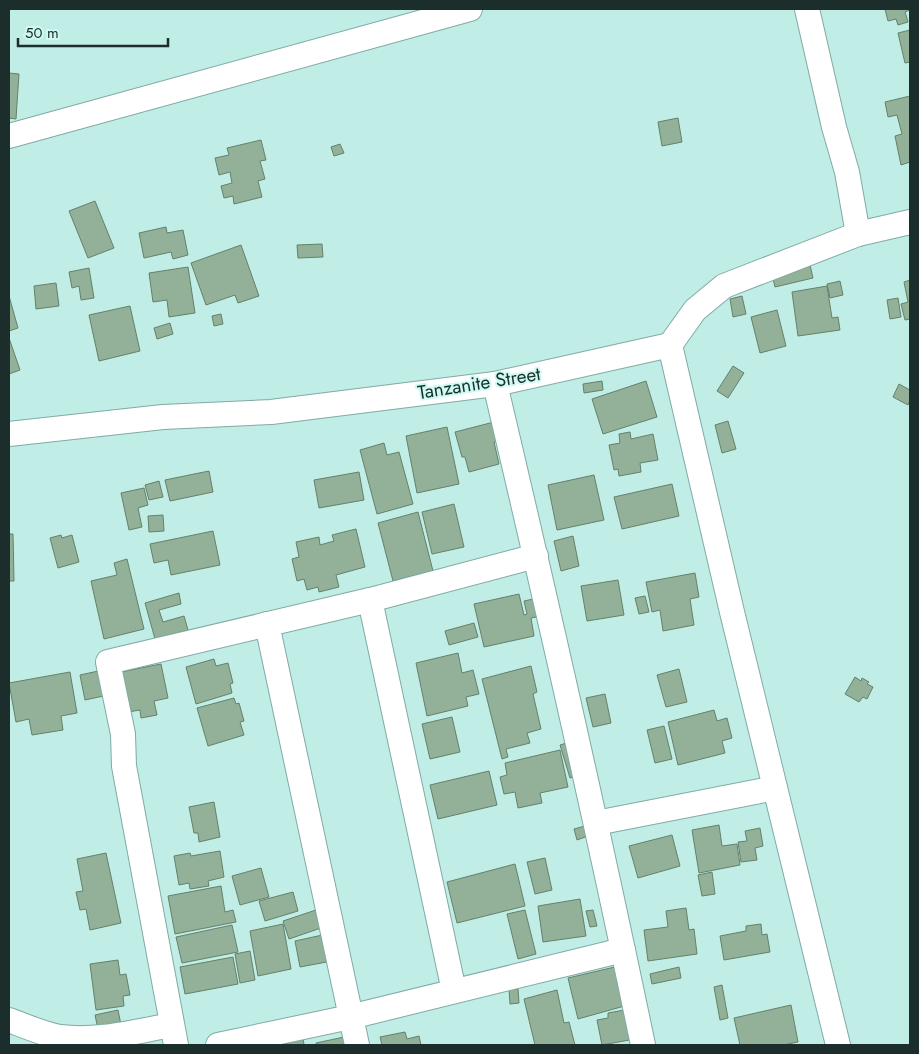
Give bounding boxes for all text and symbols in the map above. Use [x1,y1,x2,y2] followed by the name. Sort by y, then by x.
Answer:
[18,15,168,47] scale bar
[25,22,59,44] text: 50 m
[416,360,543,406] street label: Tanzanite Street

